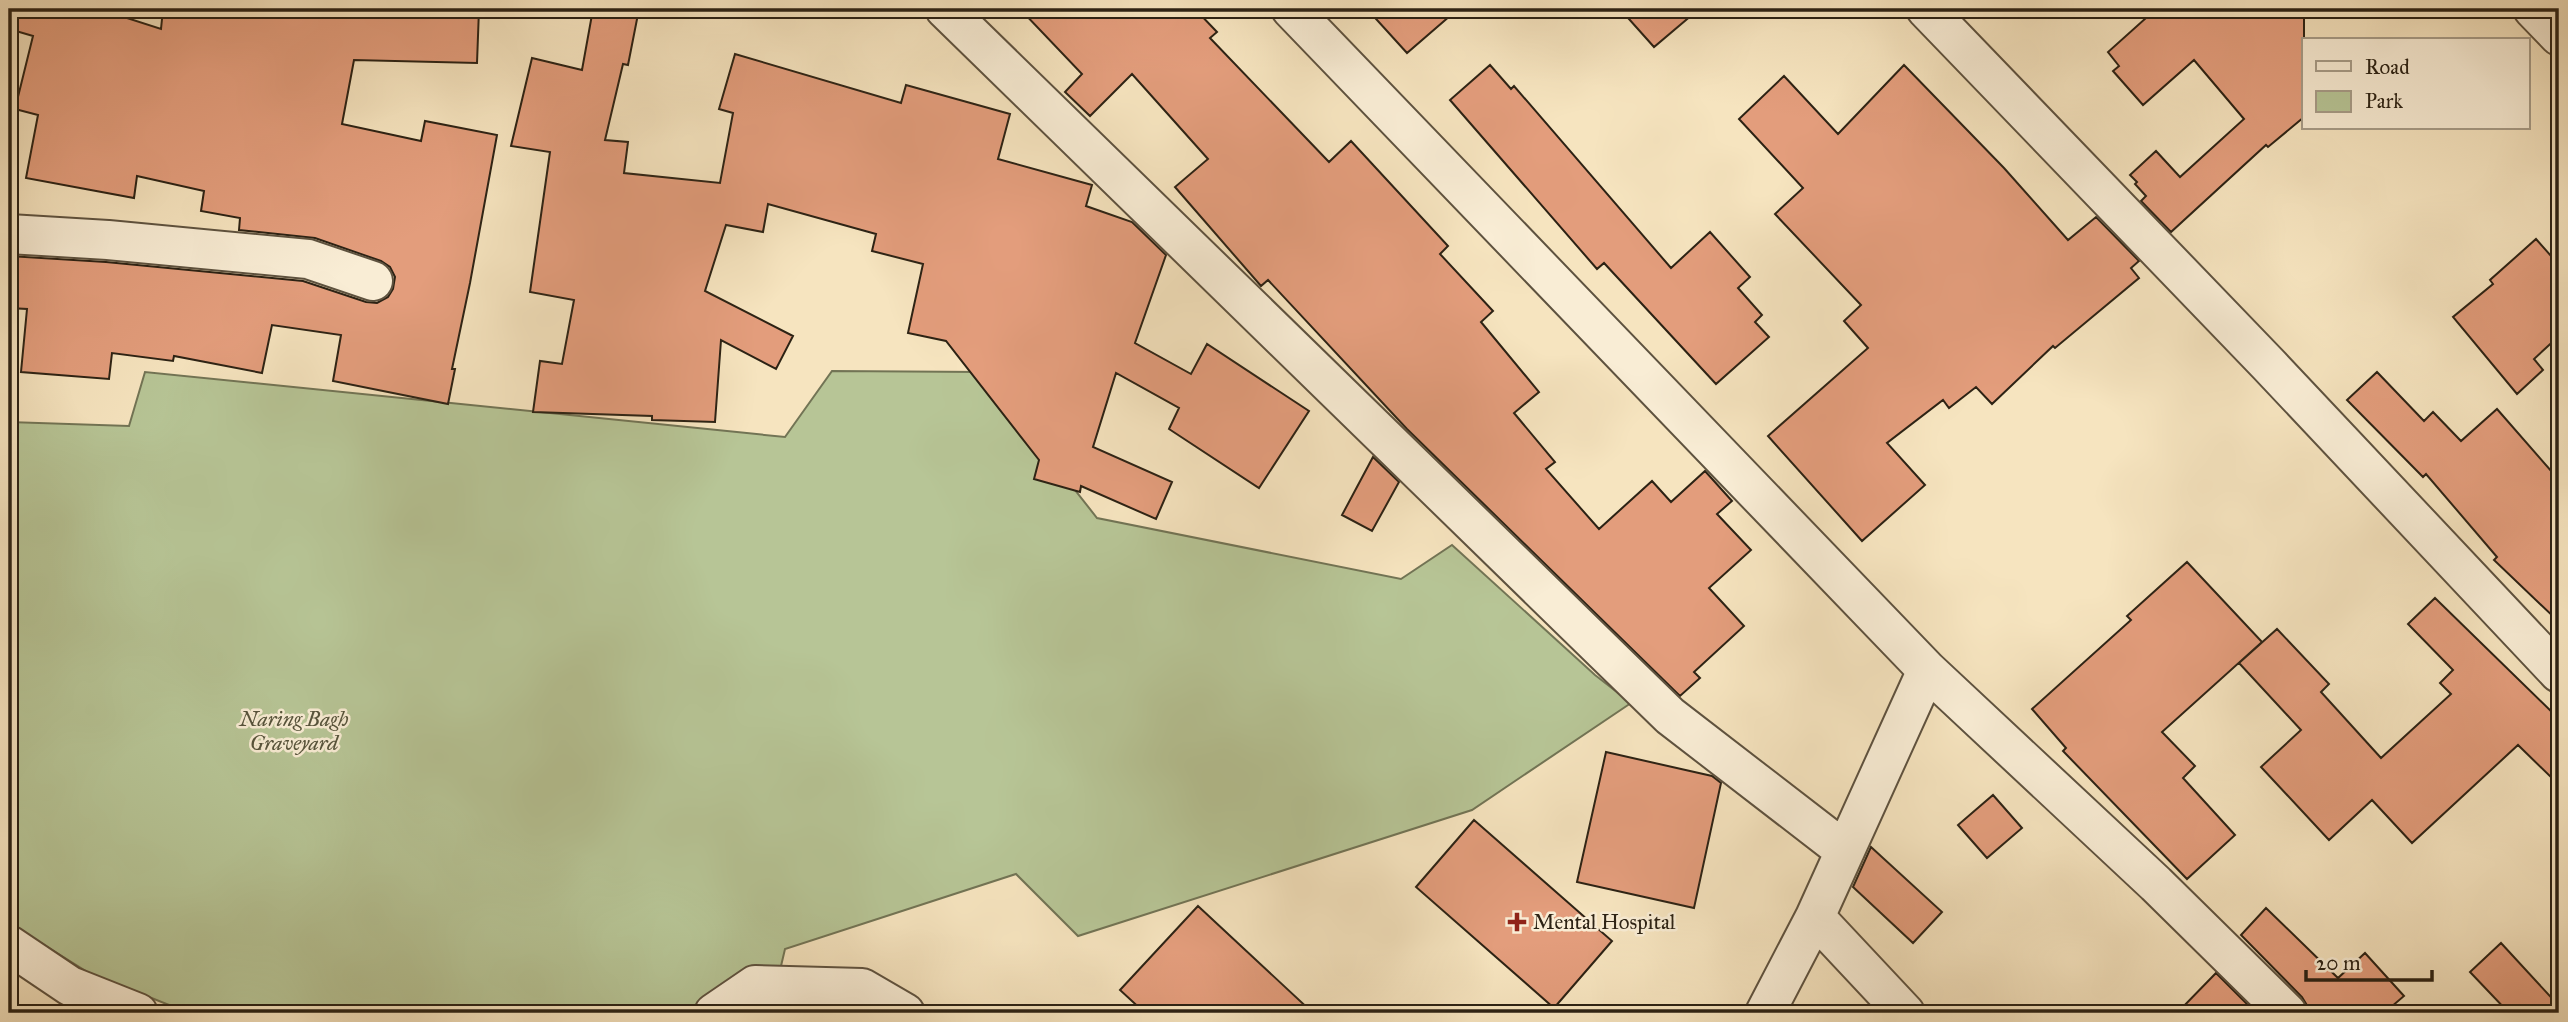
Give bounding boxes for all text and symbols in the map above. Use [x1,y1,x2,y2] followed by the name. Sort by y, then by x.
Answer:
[2302,38,2530,130] legend
[2365,54,2410,80] text: Road
[2365,88,2403,114] text: Park
[238,706,349,756] park label: Naring Bagh Graveyard
[1533,909,1676,935] place label: Mental Hospital
[1507,912,1527,932] marker: Mental Hospital
[2306,938,2432,982] scale bar
[2316,950,2361,976] text: 20 m

